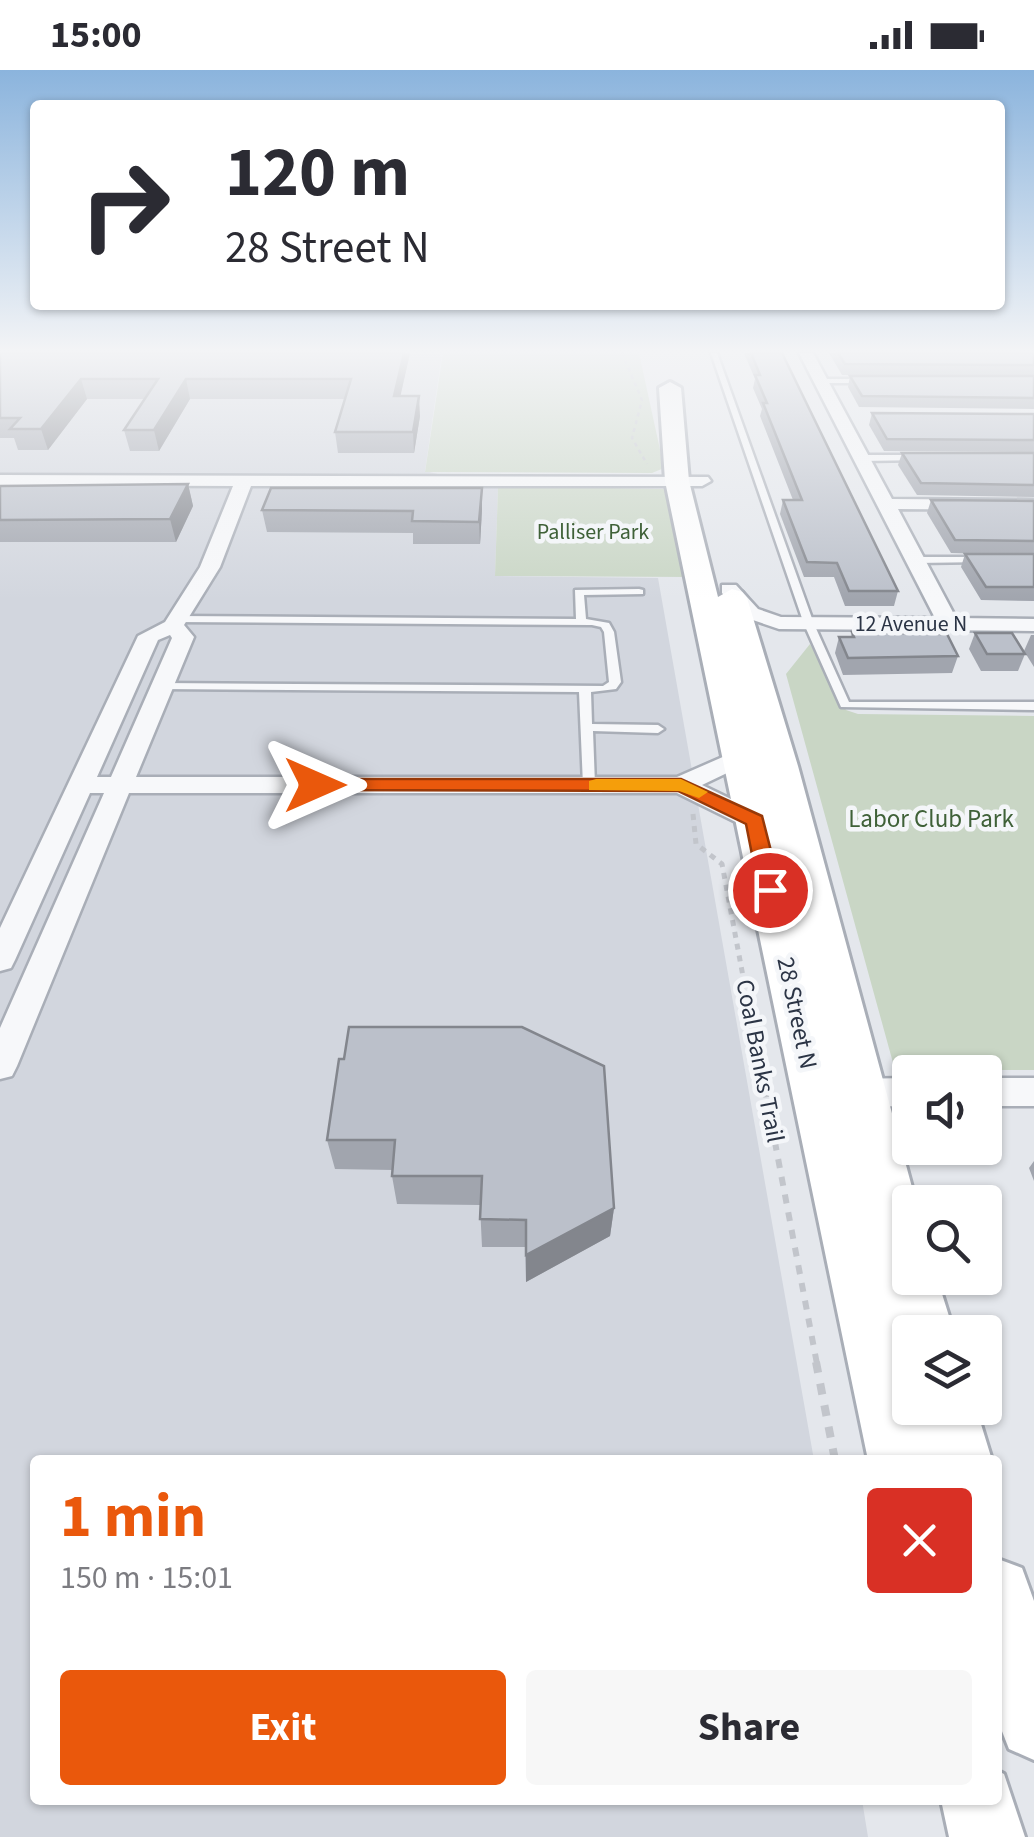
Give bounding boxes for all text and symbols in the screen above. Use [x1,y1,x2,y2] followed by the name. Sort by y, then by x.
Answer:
[50,8,142,62] text: 15:00
[225,123,410,223] text: 120 m
[60,140,190,270] icon: right
[225,216,430,280] text: 28 Street N
[537,516,649,548] park label: Palliser Park
[855,608,967,640] street label: 12 Avenue N
[263,733,367,837] position arrow
[848,801,1014,837] park label: Labor Club Park
[728,848,813,933] pin
[743,863,798,918] icon: arrive
[768,954,826,1072] street label: 28 Street N
[727,976,793,1146] street label: Coal Banks Trail
[892,1055,1002,1425] map controls
[892,1055,1002,1165] button: sound
[892,1185,1002,1295] button: search
[892,1315,1002,1425] button: layers
[60,1475,206,1560] text: 1 min
[867,1488,972,1593] button: close
[60,1555,233,1601] text: 150 m · 15:01
[60,1670,506,1785] button: Exit
[526,1670,972,1785] button: Share

